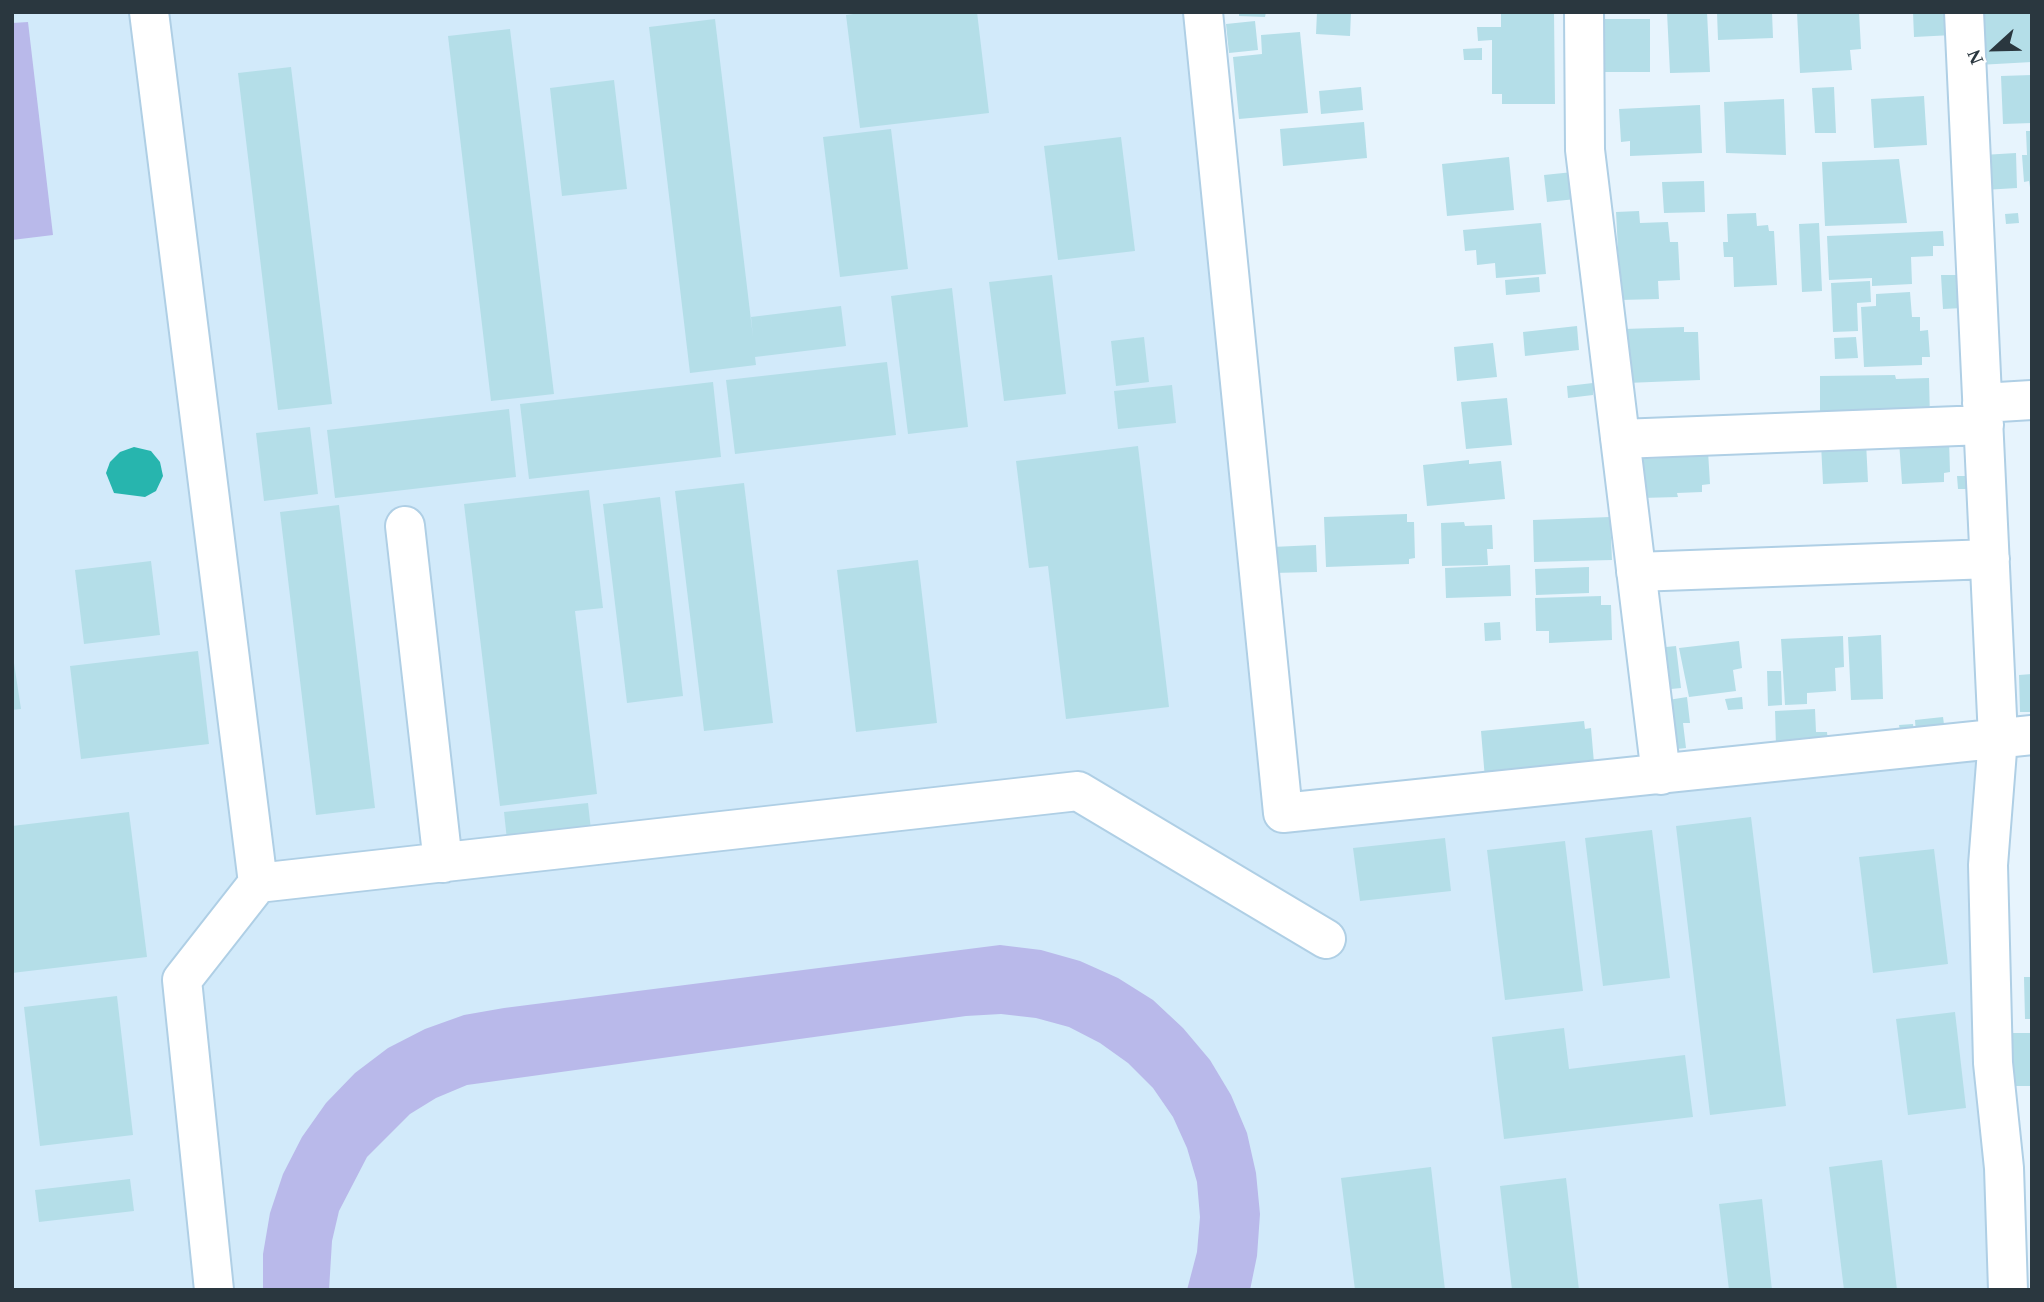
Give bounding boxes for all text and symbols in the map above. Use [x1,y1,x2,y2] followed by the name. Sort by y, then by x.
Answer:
[1960,14,2030,84] north arrow
[1963,47,1987,67] text: N

